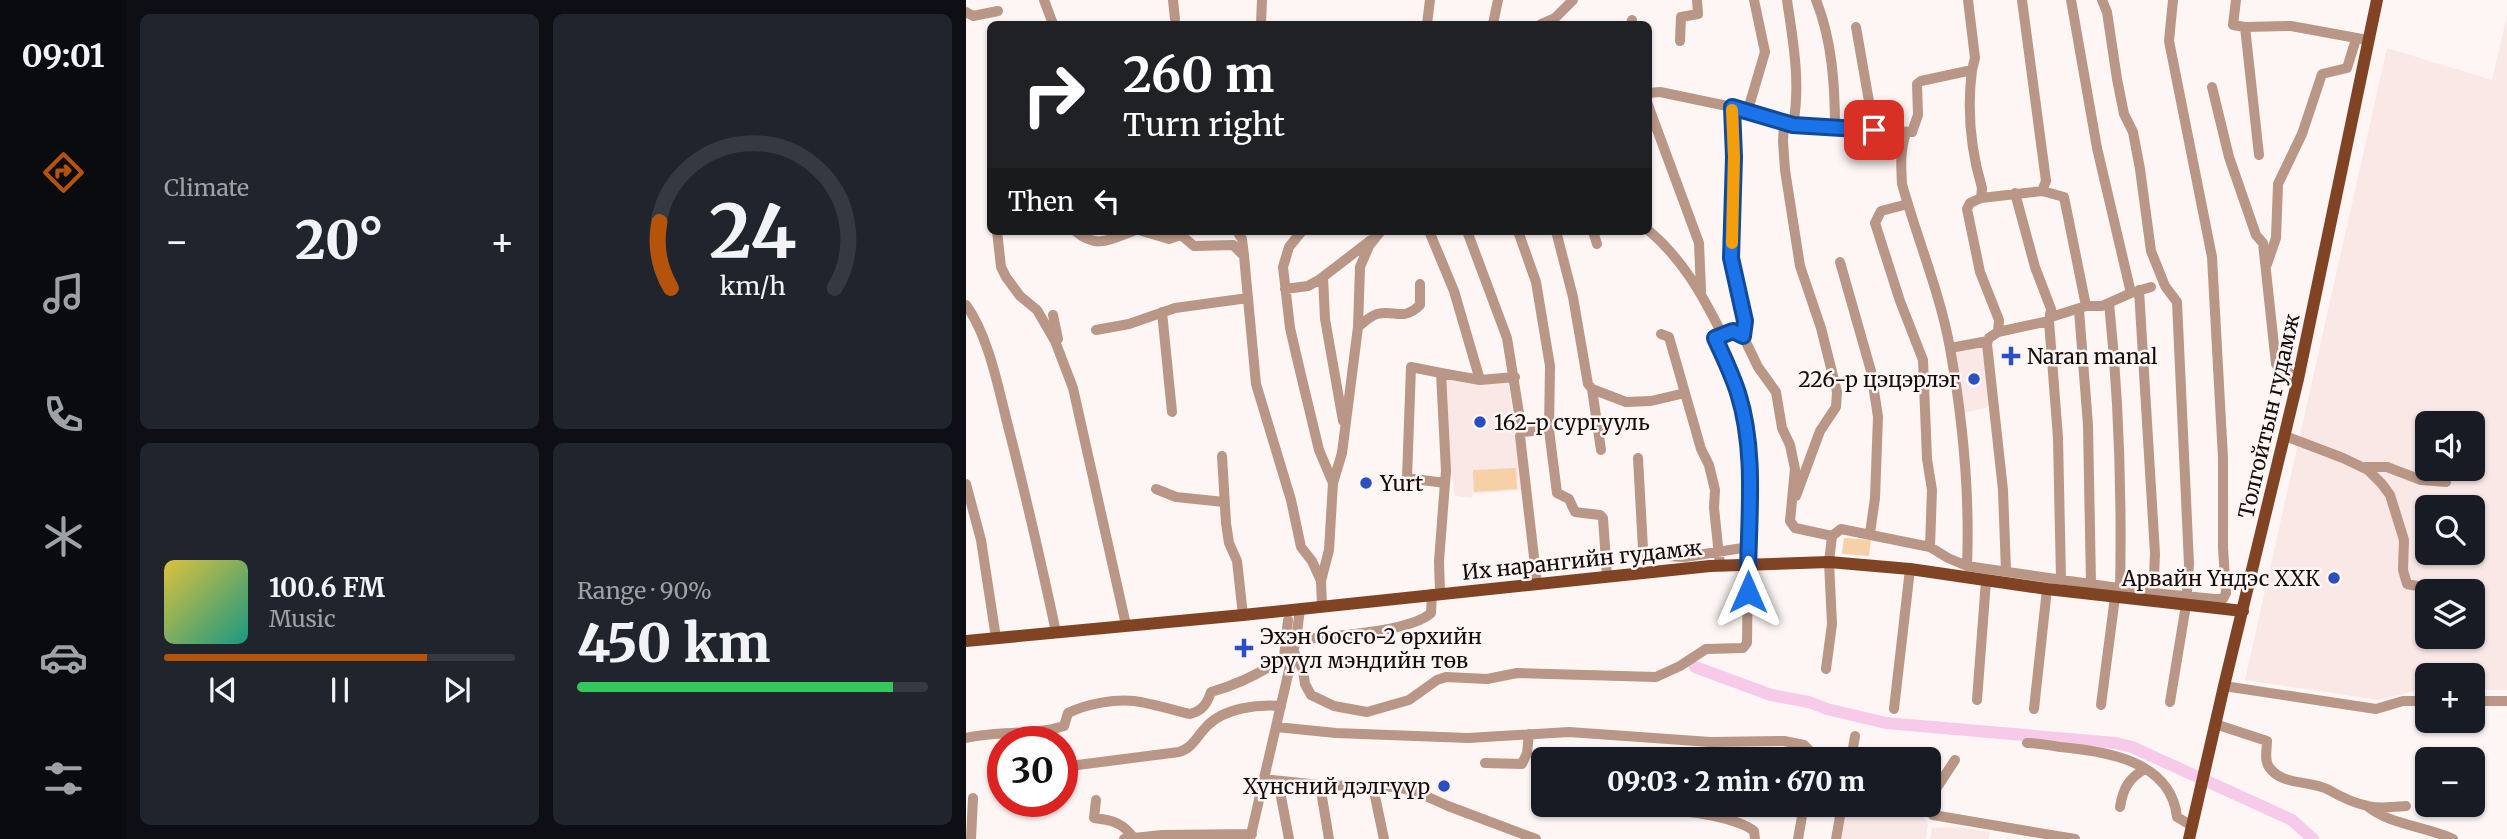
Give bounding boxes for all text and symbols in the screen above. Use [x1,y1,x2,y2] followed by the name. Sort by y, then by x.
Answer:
[21,36,105,76] text: 09:01
[1123,44,1274,105] text: 260 m
[1008,49,1099,140] icon: right
[1844,100,1904,160] pin
[1123,105,1285,145] text: Turn right
[1855,111,1893,149] icon: arrive
[39,148,88,197] icon: directions
[164,173,249,202] text: Climate
[1088,182,1126,220] icon: left
[1008,185,1074,218] text: Then
[709,186,796,278] text: 24
[295,208,384,273] text: 20°
[164,218,189,265] text: −
[490,218,515,265] text: +
[39,269,88,318] icon: music
[719,269,786,301] text: km/h
[2232,311,2306,521] street label: Толгойтын гудамж
[2027,343,2158,370] place label: Naran manal
[2001,346,2021,366] marker: Naran manal
[1798,366,1960,393] place label: 226-р цэцэрлэг
[1966,371,1982,387] marker: 226-р цэцэрлэг
[39,390,88,439] icon: phone
[1494,409,1650,436] place label: 162-р сургууль
[2415,411,2485,817] map controls
[2415,411,2485,481] button: sound
[1472,414,1488,430] marker: 162-р сургууль
[1379,470,1423,497] place label: Yurt
[1358,475,1374,491] marker: Yurt
[2415,495,2485,565] button: search
[39,512,88,561] icon: climate
[1461,534,1703,586] street label: Их нарангийн гудамж
[1711,555,1785,629] position arrow
[2121,565,2320,592] place label: Арвайн Үндэс ХХК
[2326,570,2342,586] marker: Арвайн Үндэс ХХК
[269,571,385,604] text: 100.6 FM
[577,576,712,605] text: Range · 90%
[2415,579,2485,649] button: layers
[269,604,336,633] text: Music
[577,611,770,676] text: 450 km
[1260,623,1482,674] place label: Эхэн босго-2 өрхийн эрүүл мэндийн төв
[39,633,88,682] icon: car
[1234,638,1254,658] marker: Эхэн босго-2 өрхийн эрүүл мэндийн төв
[2415,663,2485,733] button: +
[204,671,242,709] icon: previous
[321,671,359,709] icon: pause
[438,671,476,709] icon: next
[987,726,1078,817] speed limit sign: 30
[2415,747,2485,817] button: −
[39,754,88,803] icon: filters
[1607,765,1865,798] text: 09:03 · 2 min · 670 m
[1243,773,1430,800] place label: Хүнсний дэлгүүр
[1436,778,1452,794] marker: Хүнсний дэлгүүр

